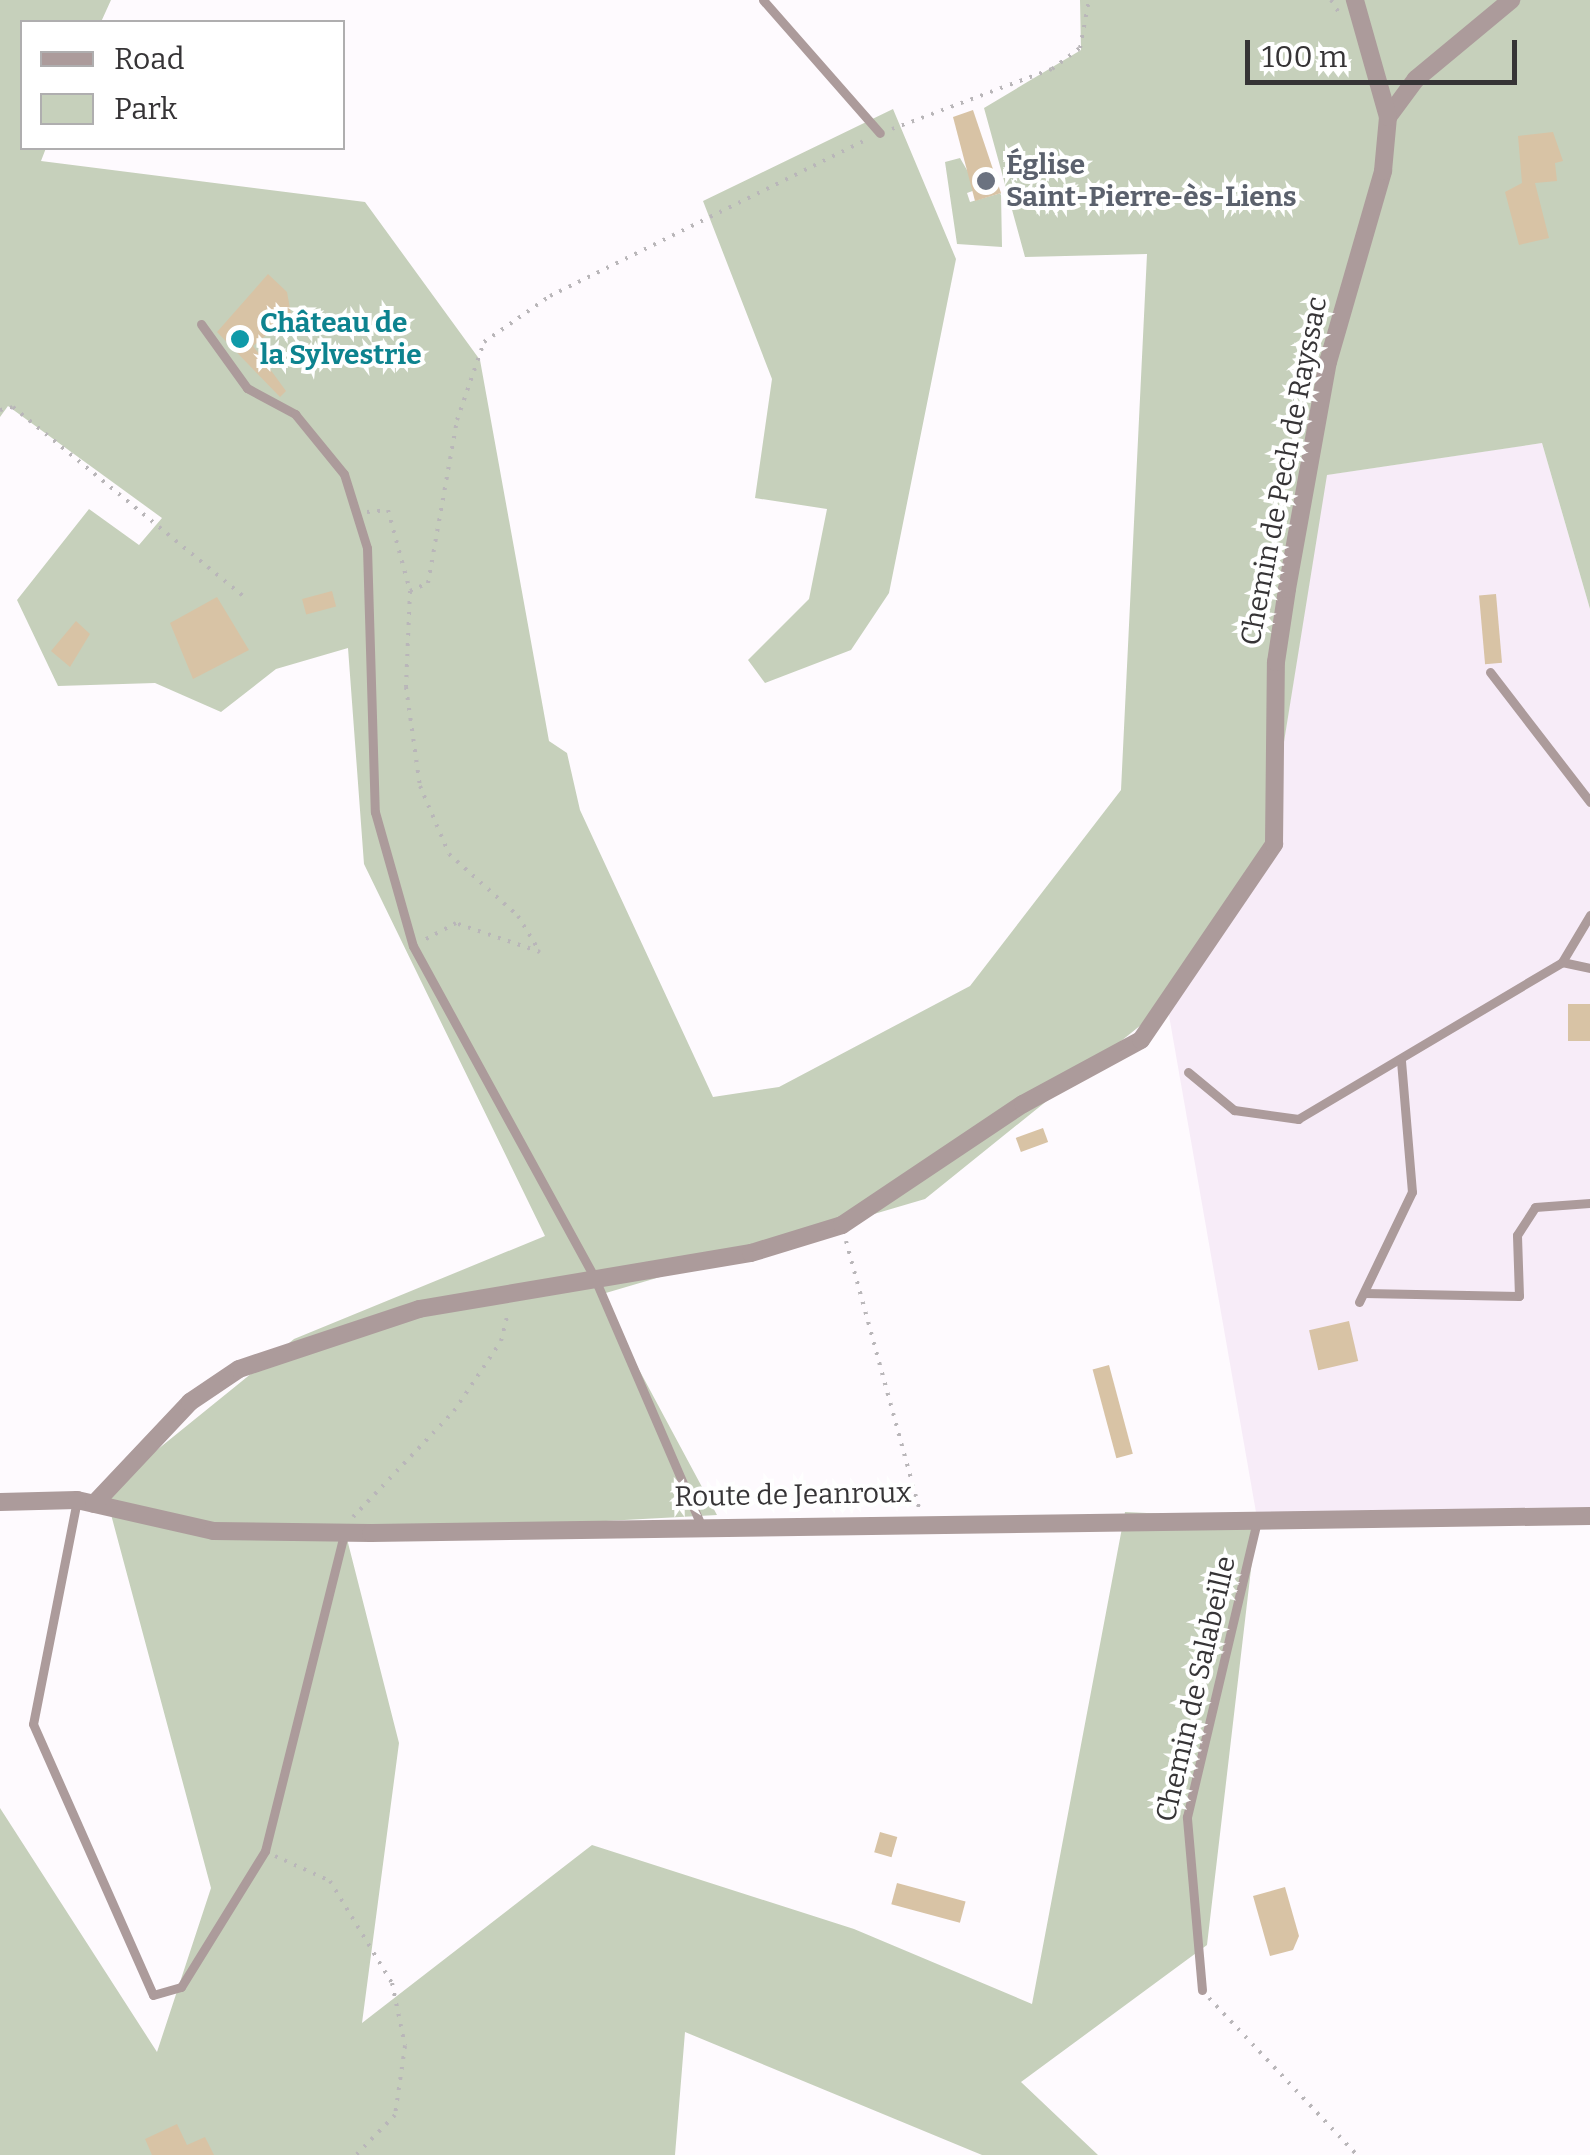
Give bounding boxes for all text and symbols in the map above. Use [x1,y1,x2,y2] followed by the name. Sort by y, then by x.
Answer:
[20,20,345,150] legend
[1250,20,1522,82] scale bar
[1262,39,1347,75] text: 100 m
[114,41,185,77] text: Road
[114,91,177,127] text: Park
[1006,148,1296,214] place label: Église Saint-Pierre-ès-Liens
[975,170,997,192] marker: Église Saint-Pierre-ès-Liens
[1234,294,1334,648] street label: Chemin de Pech de Rayssac
[260,306,422,372] place label: Château de la Sylvestrie
[229,328,251,350] marker: Château de la Sylvestrie
[674,1476,912,1514] street label: Route de Jeanroux
[1149,1553,1243,1825] street label: Chemin de Salabeille

